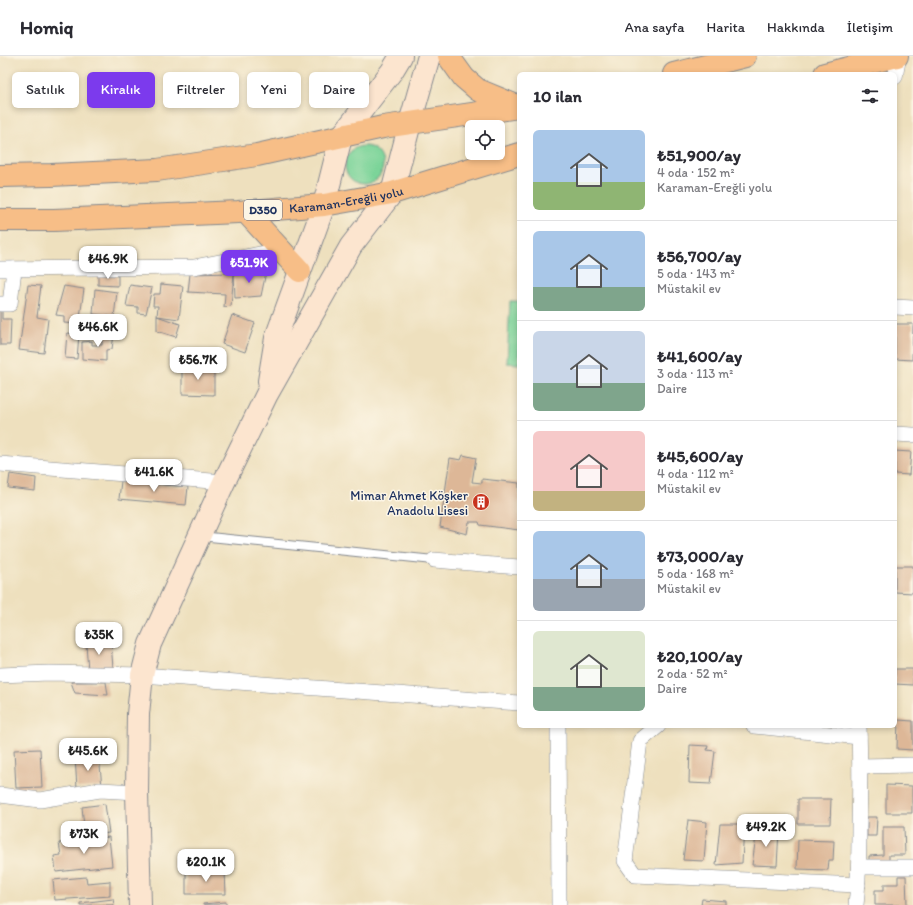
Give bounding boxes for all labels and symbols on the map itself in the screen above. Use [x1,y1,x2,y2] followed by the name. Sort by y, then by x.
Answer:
[288,183,405,215] street label: Karaman-Ereğli yolu
[244,200,282,220] road number: D350
[75,246,141,280] pin: ₺46.9K
[216,250,282,284] pin: ₺51.9K
[65,314,131,348] pin: ₺46.6K
[165,347,231,381] pin: ₺56.7K
[121,459,187,493] pin: ₺41.6K
[350,488,469,518] place label: Mimar Ahmet Köşker Anadolu Lisesi
[471,492,491,512] building icon: Mimar Ahmet Köşker Anadolu Lisesi
[75,622,123,656] pin: ₺35K
[55,738,121,772] pin: ₺45.6K
[733,814,799,848] pin: ₺49.2K
[60,821,108,855] pin: ₺73K
[173,849,239,883] pin: ₺20.1K

